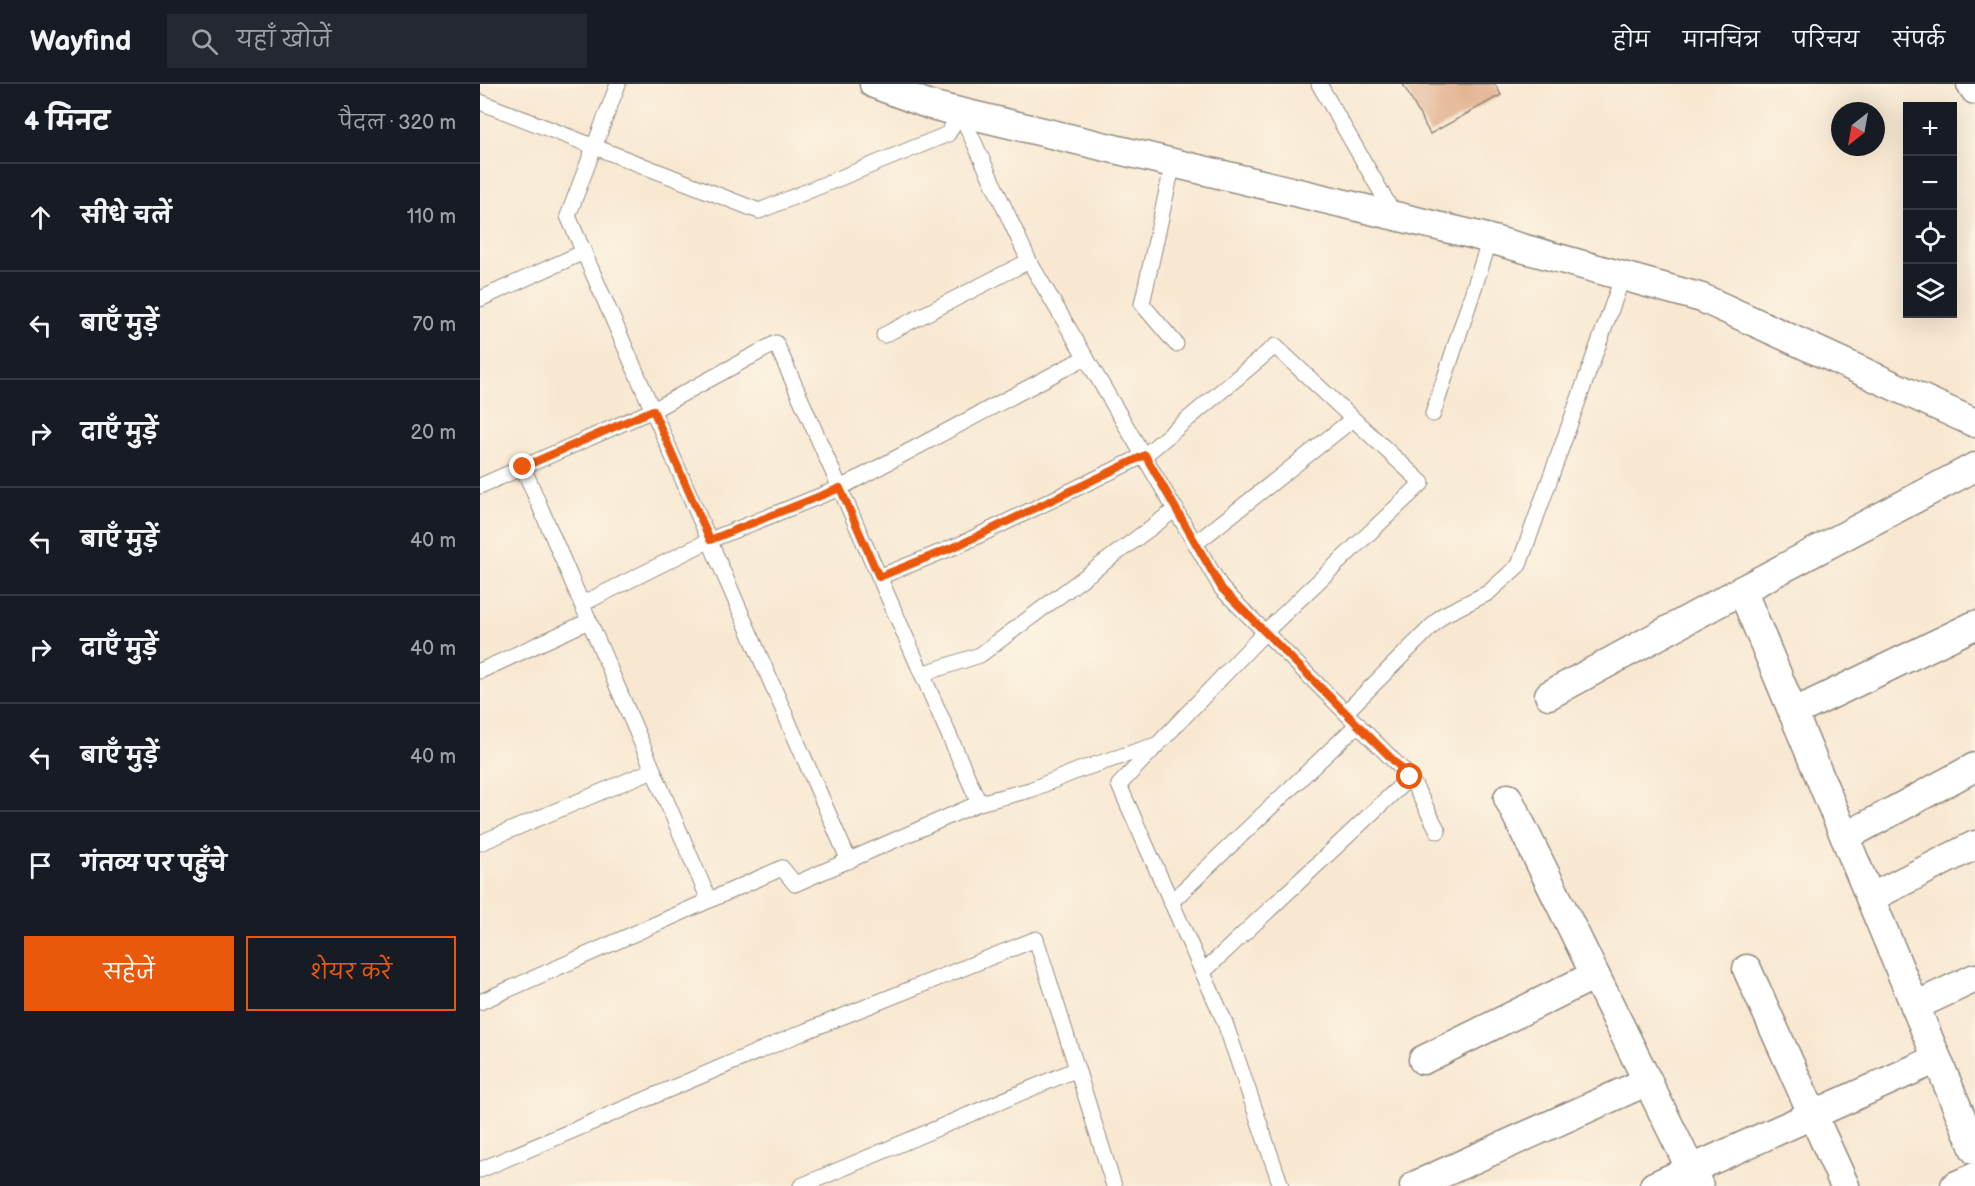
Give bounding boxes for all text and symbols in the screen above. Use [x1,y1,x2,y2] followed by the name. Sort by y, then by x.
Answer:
[167,14,587,68] search box
[30,25,131,58] text: Wayfind
[188,25,221,58] icon: search
[236,27,331,54] text: यहाँ खोजें
[1613,28,1650,53] text: होम
[1683,28,1760,53] text: मानचित्र
[1793,28,1859,53] text: परिचय
[1892,28,1945,53] text: संपर्क
[1831,102,1885,156] north arrow
[1903,102,1957,318] map controls
[1903,102,1957,156] button: +
[24,107,109,138] text: 4 मिनट
[339,111,456,135] text: पैदल · 320 m
[1903,156,1957,210] button: −
[24,201,57,234] icon: ahead
[81,203,171,230] text: सीधे चलें
[407,205,456,229] text: 110 m
[1903,210,1957,264] button: locate
[1903,264,1957,318] button: layers
[24,309,57,342] icon: left
[81,311,159,338] text: बाएँ मुड़ें
[412,313,456,337] text: 70 m
[24,417,57,450] icon: right
[81,419,158,446] text: दाएँ मुड़ें
[411,421,456,445] text: 20 m
[509,453,535,479] route end
[24,525,57,558] icon: left
[81,527,159,554] text: बाएँ मुड़ें
[410,529,456,553] text: 40 m
[24,633,57,666] icon: right
[81,635,158,662] text: दाएँ मुड़ें
[410,637,456,661] text: 40 m
[24,741,57,774] icon: left
[81,743,159,770] text: बाएँ मुड़ें
[410,745,456,769] text: 40 m
[1396,763,1422,789] route start
[24,849,57,882] icon: arrive
[81,851,227,878] text: गंतव्य पर पहुँचे
[24,936,234,1011] button: सहेजें
[246,936,456,1011] button: शेयर करें

